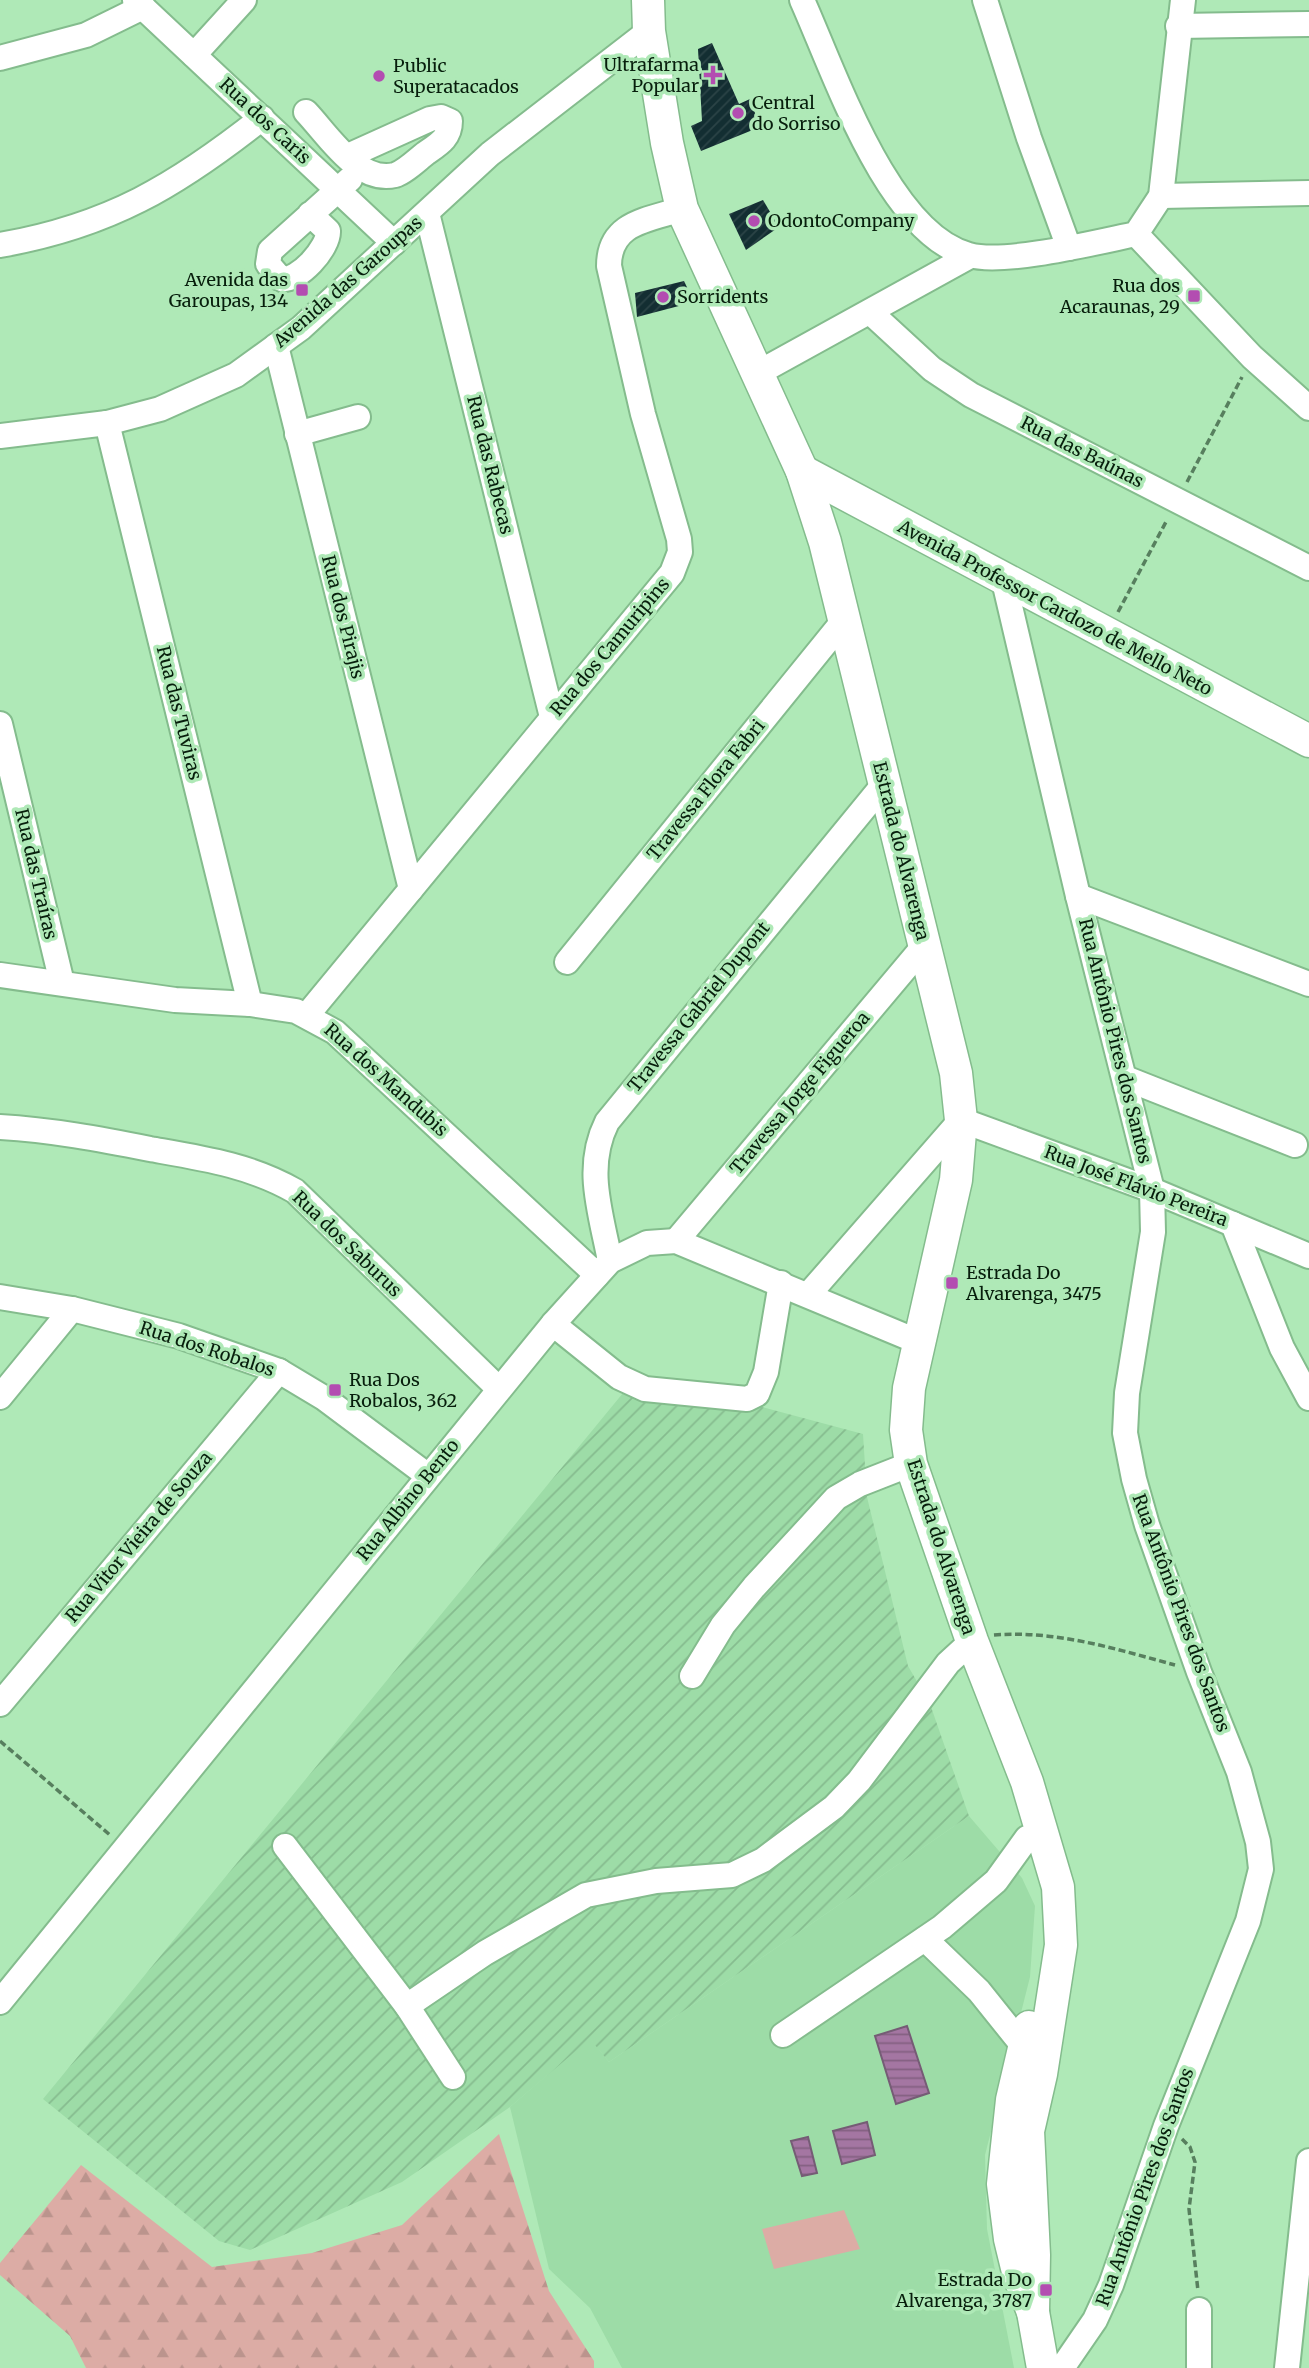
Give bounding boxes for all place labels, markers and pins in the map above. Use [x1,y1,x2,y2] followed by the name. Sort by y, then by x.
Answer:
[604,53,699,97] place label: Ultrafarma Popular
[393,54,519,98] place label: Public Superatacados
[705,67,721,83] marker: Ultrafarma Popular
[371,68,387,84] marker: Public Superatacados
[752,91,841,135] place label: Central do Sorriso
[730,105,746,121] marker: Central do Sorriso
[768,209,915,232] place label: OdontoCompany
[746,213,762,229] marker: OdontoCompany
[169,268,288,312] place label: Avenida das Garoupas, 134
[1059,274,1180,318] place label: Rua dos Acaraunas, 29
[294,282,310,298] marker: Avenida das Garoupas, 134
[677,285,768,308] place label: Sorridents
[1186,288,1202,304] marker: Rua dos Acaraunas, 29
[655,289,671,305] marker: Sorridents
[965,1261,1102,1305] place label: Estrada Do Alvarenga, 3475
[944,1275,960,1291] marker: Estrada Do Alvarenga, 3475
[349,1368,457,1412] place label: Rua Dos Robalos, 362
[327,1382,343,1398] marker: Rua Dos Robalos, 362
[895,2268,1032,2312] place label: Estrada Do Alvarenga, 3787
[1038,2282,1054,2298] marker: Estrada Do Alvarenga, 3787

